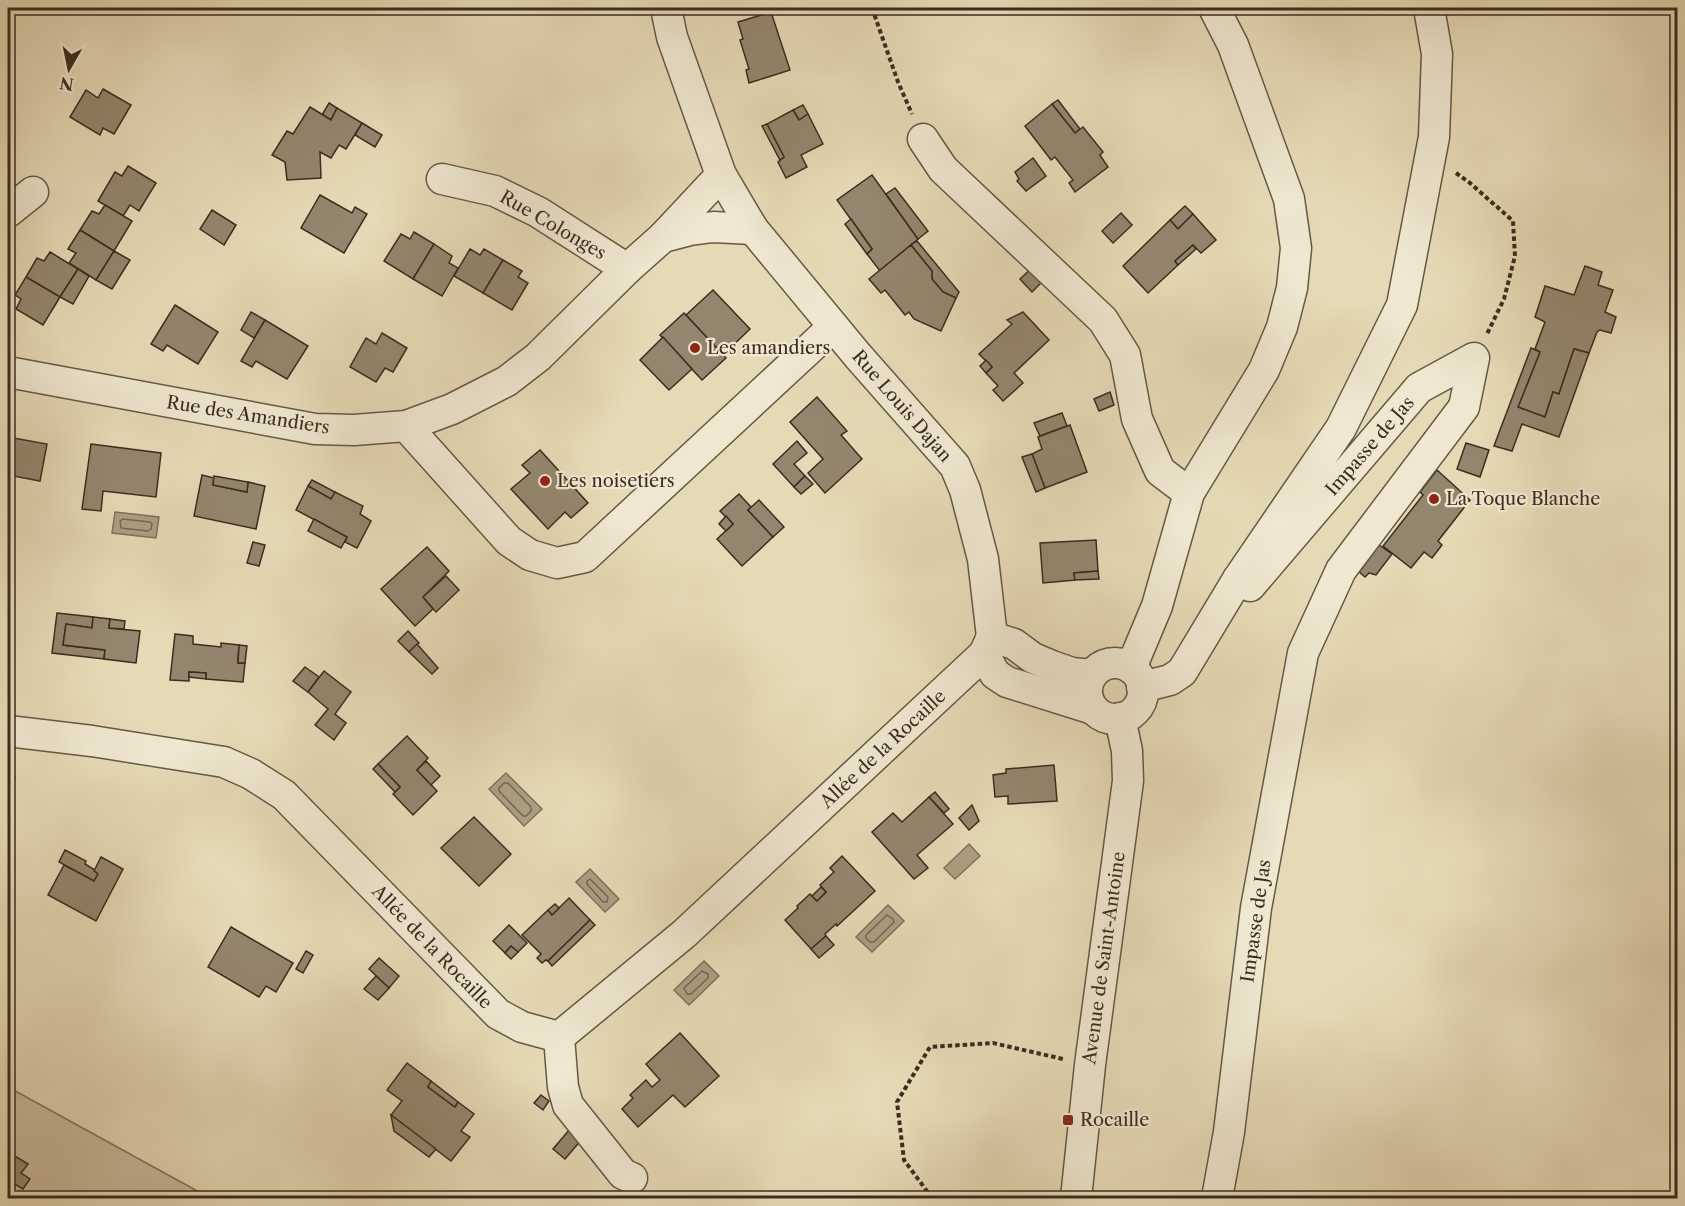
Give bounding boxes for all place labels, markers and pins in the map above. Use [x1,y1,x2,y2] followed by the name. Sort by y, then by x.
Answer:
[707,337,830,359] place label: Les amandiers
[688,341,702,355] marker: Les amandiers
[557,470,675,492] place label: Les noisetiers
[538,474,552,488] marker: Les noisetiers
[1446,488,1600,510] place label: La Toque Blanche
[1427,492,1441,506] marker: La Toque Blanche
[1080,1109,1149,1131] place label: Rocaille
[1061,1113,1075,1127] marker: Rocaille

